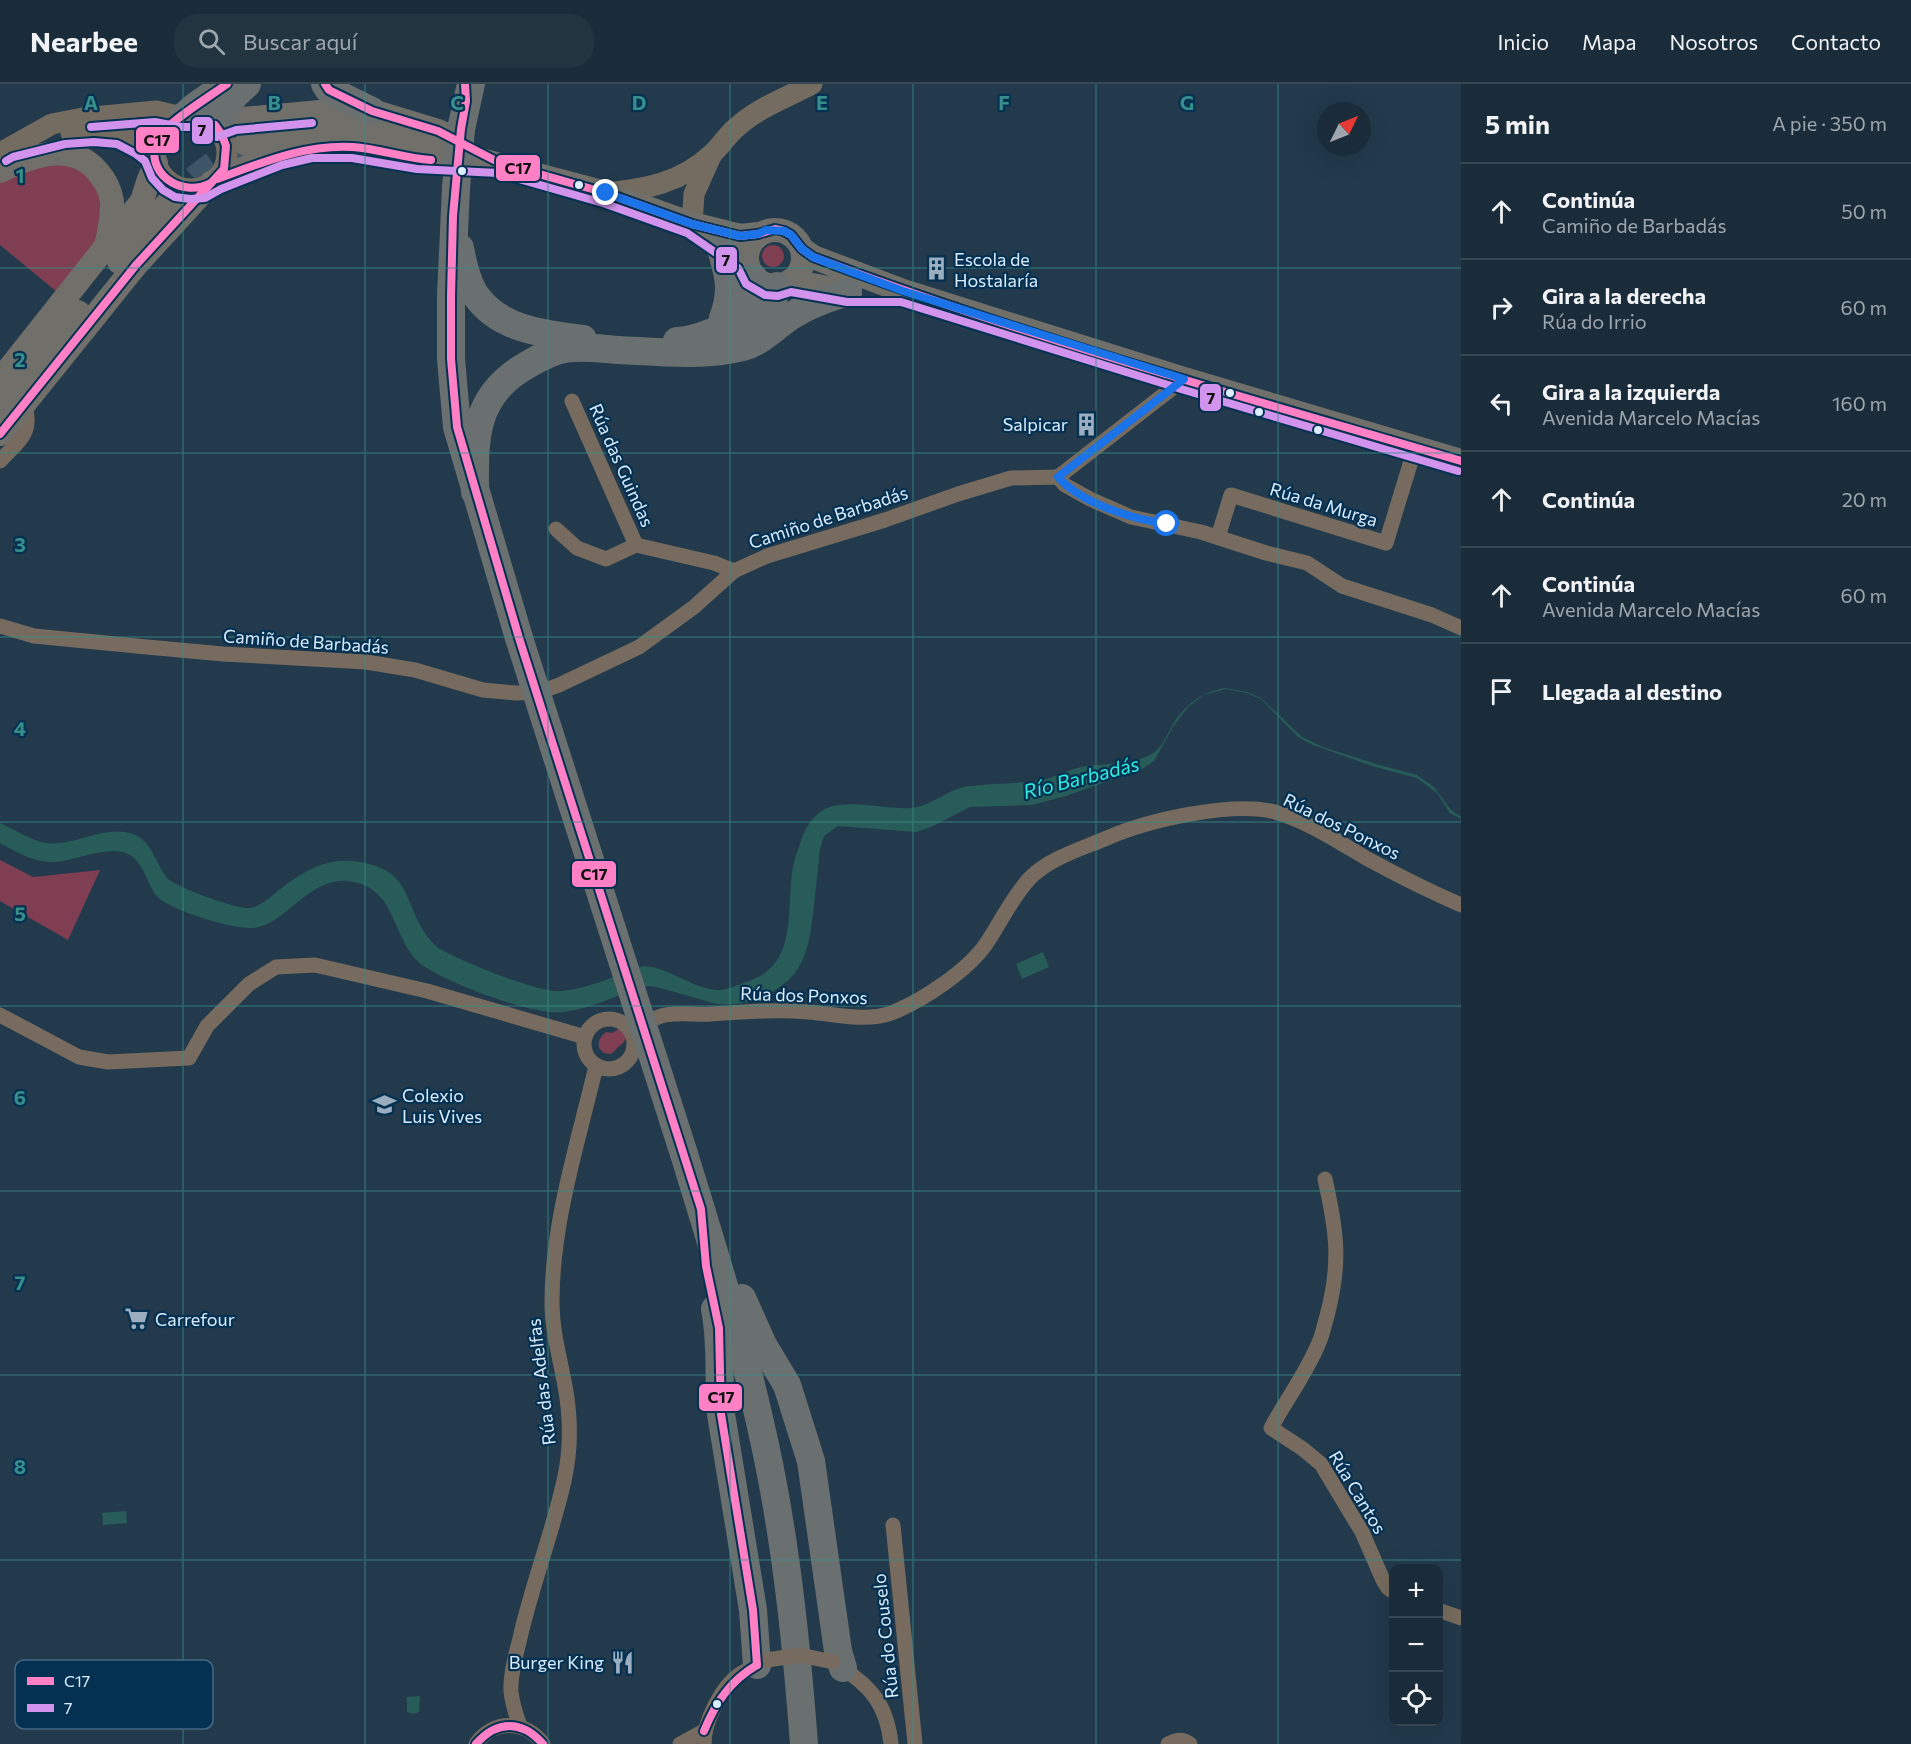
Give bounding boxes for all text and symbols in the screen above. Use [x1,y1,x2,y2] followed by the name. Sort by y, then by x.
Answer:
[174,14,594,68] search box
[30,24,138,58] text: Nearbee
[195,25,228,58] icon: search
[243,28,357,55] text: Buscar aquí
[1497,29,1549,54] text: Inicio
[1582,29,1636,54] text: Mapa
[1669,29,1758,54] text: Nosotros
[1791,29,1881,54] text: Contacto
[84,90,98,114] text: A
[267,90,281,114] text: B
[450,90,464,114] text: C
[632,90,646,114] text: D
[816,90,828,114] text: E
[998,90,1010,114] text: F
[1180,90,1194,114] text: G
[1317,102,1371,156] north arrow
[1485,108,1550,139] text: 5 min
[1772,111,1887,135] text: A pie · 350 m
[191,116,214,145] line badge: 7
[198,120,207,139] text: 7
[135,126,180,154] line badge: C17
[144,130,171,149] text: C17
[495,154,541,182] line badge: C17
[505,158,532,177] text: C17
[15,163,25,187] text: 1
[456,165,468,177] unlabelled marker
[573,179,585,191] unlabelled marker
[592,179,618,205] route end
[1542,186,1635,213] text: Continúa
[1485,195,1518,228] icon: ahead
[1841,199,1887,223] text: 50 m
[1542,213,1727,237] text: Camiño de Barbadás
[715,246,738,274] line badge: 7
[954,248,1038,291] place label: Escola de Hostalaría
[722,250,731,269] text: 7
[923,256,949,282] building icon: Escola de Hostalaría
[1542,282,1706,309] text: Gira a la derecha
[1485,291,1518,324] icon: right
[1841,295,1887,319] text: 60 m
[1542,309,1647,333] text: Rúa do Irrio
[14,347,26,371] text: 2
[1542,378,1720,405] text: Gira a la izquierda
[1199,383,1222,412] line badge: 7
[1224,387,1236,399] unlabelled marker
[1485,387,1518,420] icon: left
[1207,388,1216,407] text: 7
[1832,391,1887,415] text: 160 m
[585,400,659,530] street label: Rúa das Guindas
[1542,405,1760,429] text: Avenida Marcelo Macías
[1253,406,1265,418] unlabelled marker
[1073,411,1099,437] building icon: Salpicar
[1003,413,1068,435] place label: Salpicar
[1312,424,1324,436] unlabelled marker
[1267,477,1381,531] street label: Rúa da Murga
[746,481,910,553] street label: Camiño de Barbadás
[1485,483,1518,516] icon: ahead
[1542,486,1635,513] text: Continúa
[1842,487,1887,511] text: 20 m
[1153,510,1179,536] route start
[14,532,26,556] text: 3
[1542,570,1635,597] text: Continúa
[1485,579,1518,612] icon: ahead
[1841,583,1887,607] text: 60 m
[1542,597,1760,621] text: Avenida Marcelo Macías
[222,624,390,658] street label: Camiño de Barbadás
[1485,675,1518,708] icon: arrive
[1542,678,1722,705] text: Llegada al destino
[14,716,26,740] text: 4
[1020,751,1142,803] water label: Río Barbadás
[1280,788,1404,864] street label: Rúa dos Ponxos
[571,860,617,888] line badge: C17
[581,864,608,883] text: C17
[14,901,26,925] text: 5
[740,982,868,1008] street label: Rúa dos Ponxos
[402,1084,482,1127] place label: Colexio Luis Vives
[14,1085,26,1109] text: 6
[371,1092,397,1118] school or university icon: Colexio Luis Vives
[15,1270,26,1294] text: 7
[124,1306,150,1332] supermarket icon: Carrefour
[155,1308,235,1330] place label: Carrefour
[522,1317,560,1447] street label: Rúa das Adelfas
[698,1383,743,1412] line badge: C17
[708,1387,735,1406] text: C17
[1325,1446,1391,1538] street label: Rúa Cantos
[14,1454,26,1478] text: 8
[1389,1564,1443,1726] map controls
[1389,1564,1443,1618] button: +
[867,1572,903,1700] street label: Rúa do Couselo
[1389,1618,1443,1672] button: −
[609,1649,635,1675] restaurant icon: Burger King
[509,1651,604,1673] place label: Burger King
[15,1660,213,1729] legend
[64,1671,90,1690] text: C17
[1389,1672,1443,1726] button: locate
[64,1698,72,1717] text: 7
[711,1698,723,1710] unlabelled marker

